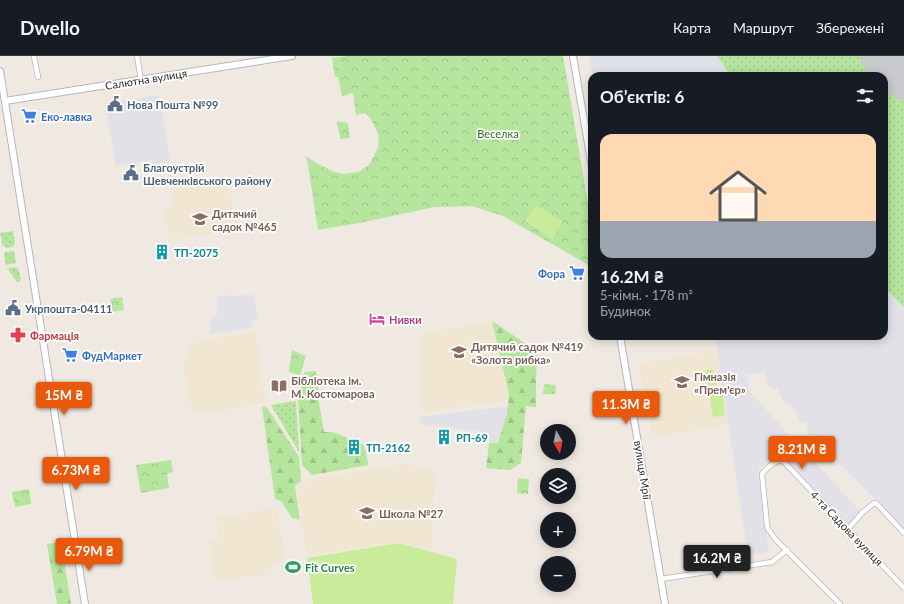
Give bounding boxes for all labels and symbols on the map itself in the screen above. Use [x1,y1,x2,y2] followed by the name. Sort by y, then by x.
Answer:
[104,66,188,92] street label: Салютна вулиця
[106,95,124,113] public building icon: Нова Пошта №99
[127,98,218,111] place label: Нова Пошта №99
[20,107,38,125] supermarket icon: Еко-лавка
[41,110,92,123] place label: Еко-лавка
[477,127,519,140] park label: Веселка
[143,161,271,187] place label: Благоустрій Шевченківського району
[122,164,140,182] public building icon: Благоустрій Шевченківського району
[212,207,277,233] place label: Дитячий садок №465
[191,210,209,228] school or university icon: Дитячий садок №465
[153,243,171,261] building icon: ТП-2075
[174,246,218,259] place label: ТП-2075
[568,264,586,282] supermarket icon: Фора
[538,267,565,280] place label: Фора
[4,299,22,317] public building icon: Укрпошта-04111
[24,302,112,315] place label: Укрпошта-04111
[368,310,386,328] hotel icon: Нивки
[389,313,422,326] place label: Нивки
[9,326,27,344] pharmacy icon: Фармація
[30,329,79,342] place label: Фармація
[471,340,583,366] place label: Дитячий садок №419 «Золота рибка»
[450,343,468,361] school or university icon: Дитячий садок №419 «Золота рибка»
[61,346,79,364] supermarket icon: ФудМаркет
[82,349,143,362] place label: ФудМаркет
[694,370,746,396] place label: Гімназія «Прем'єр»
[673,373,691,391] school or university icon: Гімназія «Прем'єр»
[291,374,374,400] place label: Бібліотека ім. М. Костомарова
[270,377,288,395] library icon: Бібліотека ім. М. Костомарова
[36,382,92,416] pin: 15M ₴
[589,391,663,425] pin: 11.3M ₴
[540,424,576,460] north arrow
[435,428,453,446] building icon: РП-69
[456,431,488,444] place label: РП-69
[765,436,839,470] pin: 8.21M ₴
[345,438,363,456] building icon: ТП-2162
[632,439,654,501] street label: вулиця Мрії
[366,441,410,454] place label: ТП-2162
[39,457,113,491] pin: 6.73M ₴
[808,488,886,568] street label: 4-та Садова вулиця
[358,504,376,522] school or university icon: Школа №27
[379,507,443,520] place label: Школа №27
[52,538,126,572] pin: 6.79M ₴
[680,545,754,579] pin: 16.2M ₴
[284,558,302,576] sports icon: Fit Curves
[305,561,355,574] place label: Fit Curves

